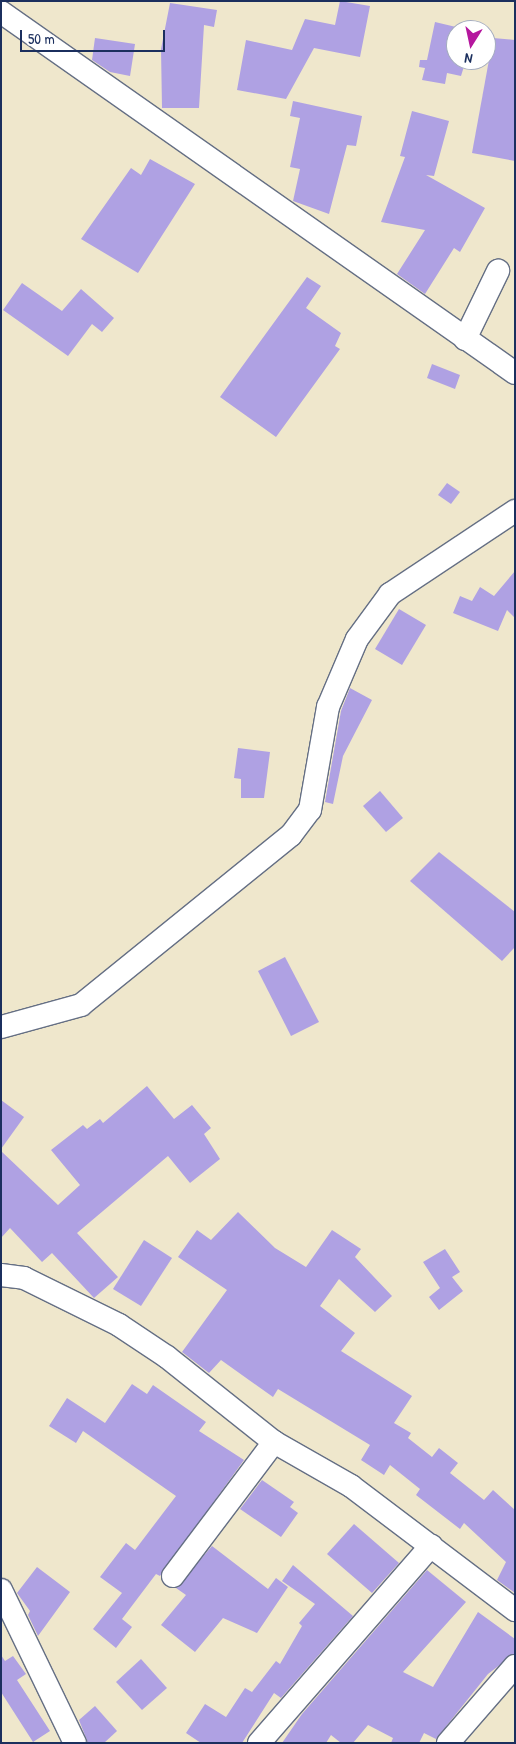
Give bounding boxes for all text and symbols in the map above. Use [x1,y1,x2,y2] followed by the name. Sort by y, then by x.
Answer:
[22,20,168,52] scale bar
[446,20,496,70] north arrow
[28,28,55,49] text: 50 m
[463,49,474,69] text: N

